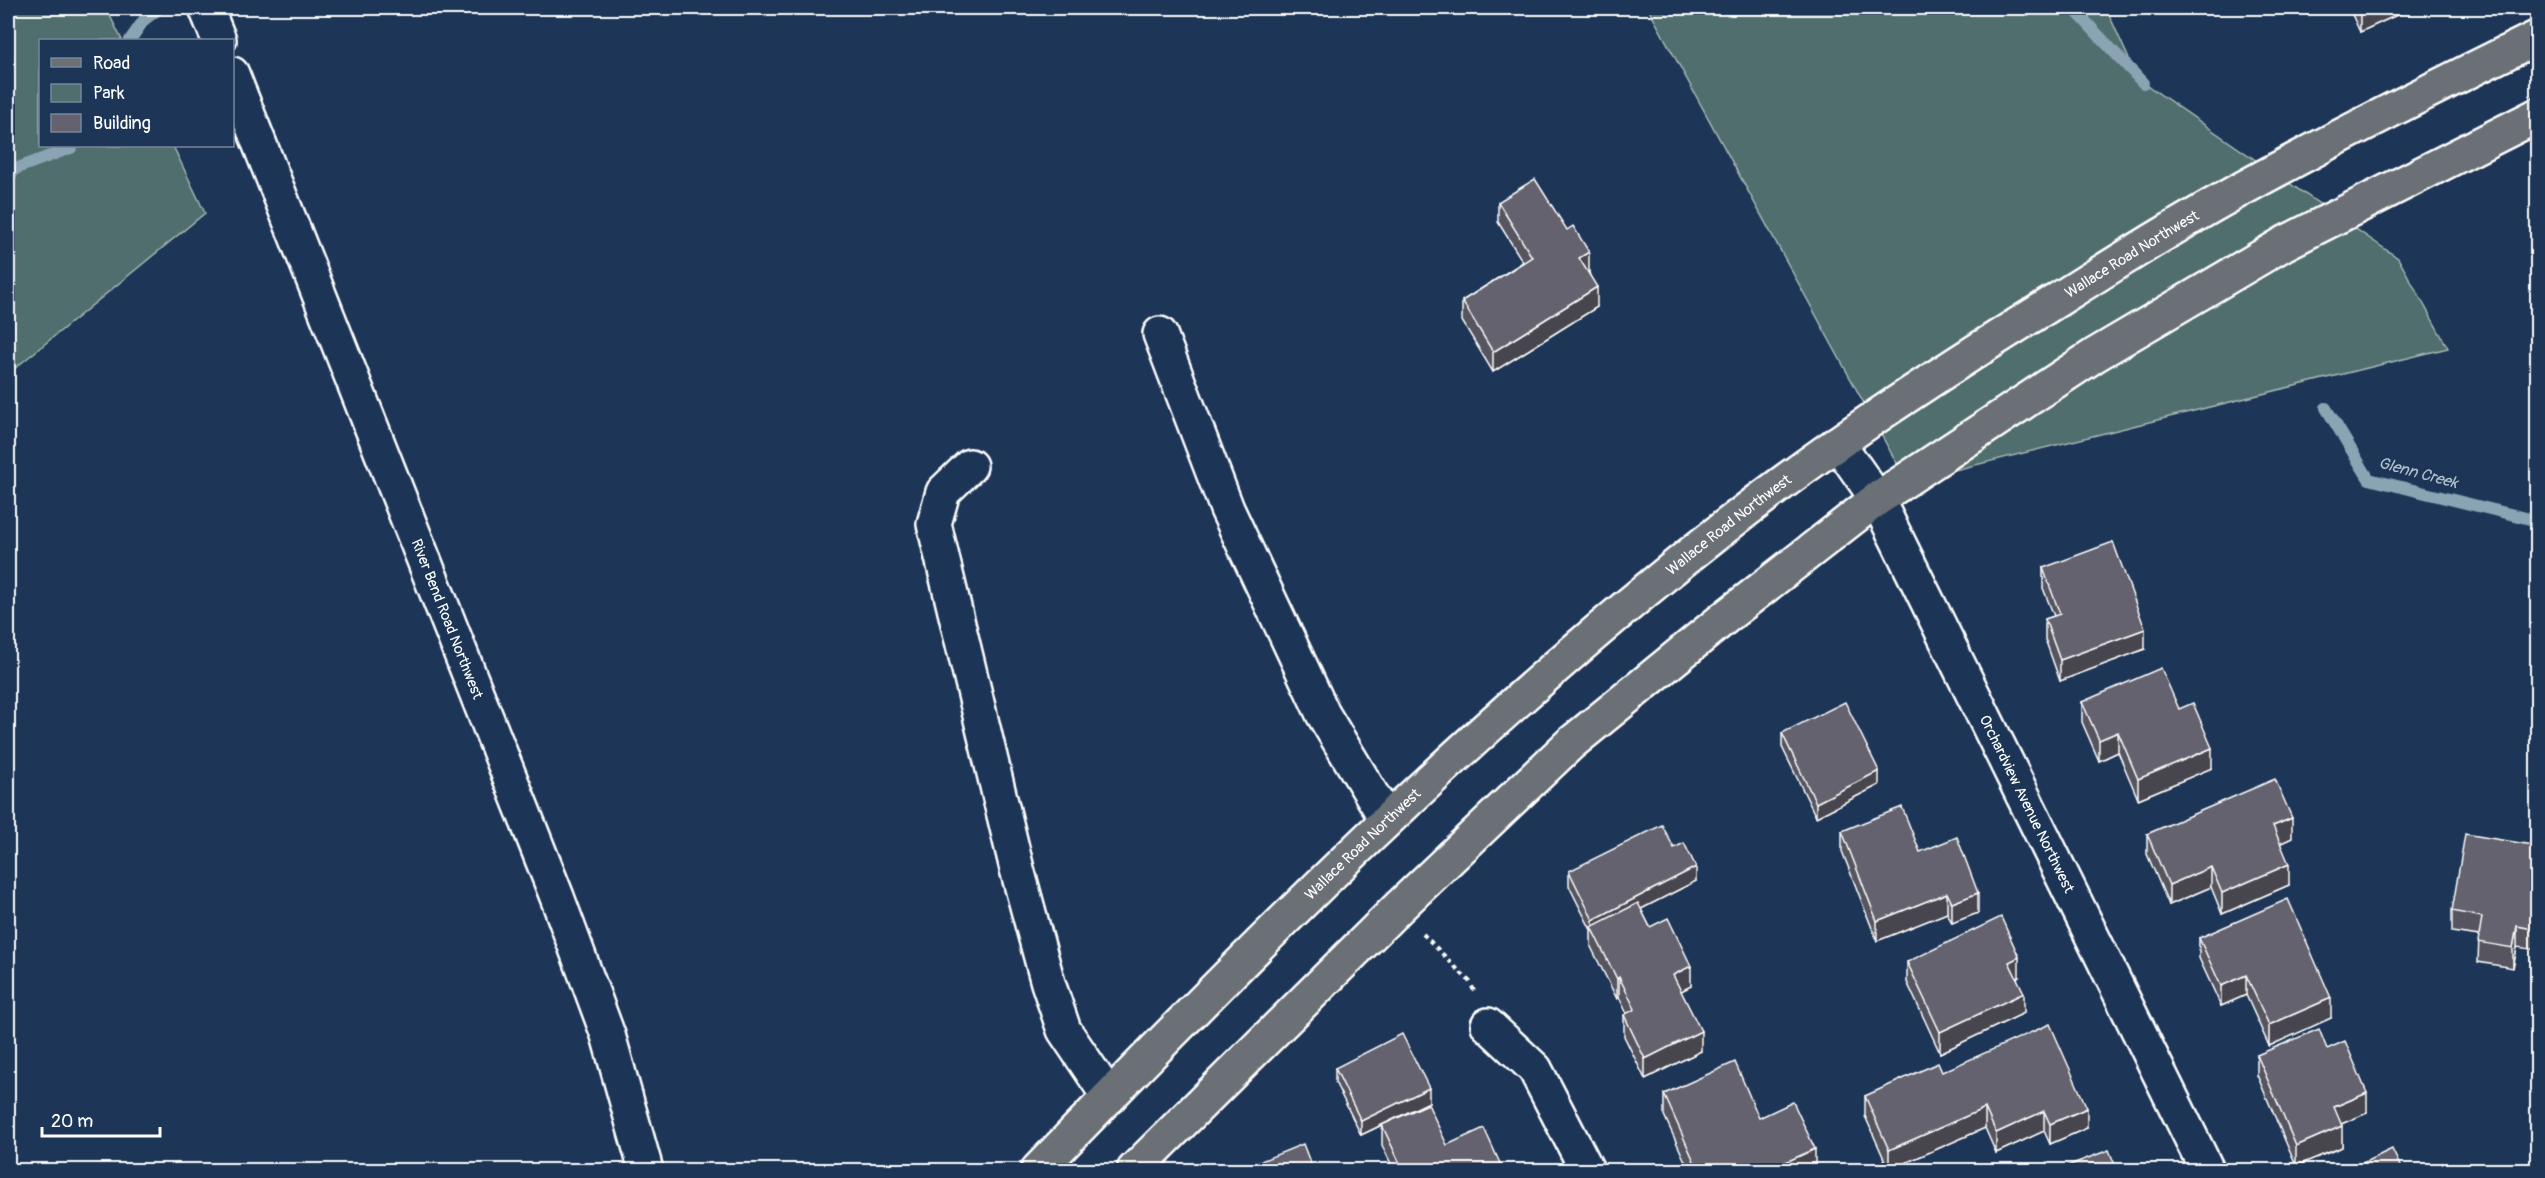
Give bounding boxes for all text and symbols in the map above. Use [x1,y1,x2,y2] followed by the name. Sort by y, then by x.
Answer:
[39,39,234,147] legend
[93,52,130,75] text: Road
[93,82,125,105] text: Park
[93,112,151,135] text: Building
[2061,205,2203,302] street label: Wallace Road Northwest
[2376,453,2461,494] water label: Glenn Creek
[1662,470,1796,579] street label: Wallace Road Northwest
[407,536,488,703] street label: River Bend Road Northwest
[1975,712,2079,897] street label: Orchardview Avenue Northwest
[1301,784,1425,904] street label: Wallace Road Northwest
[42,1100,160,1138] scale bar
[51,1110,93,1133] text: 20 m

